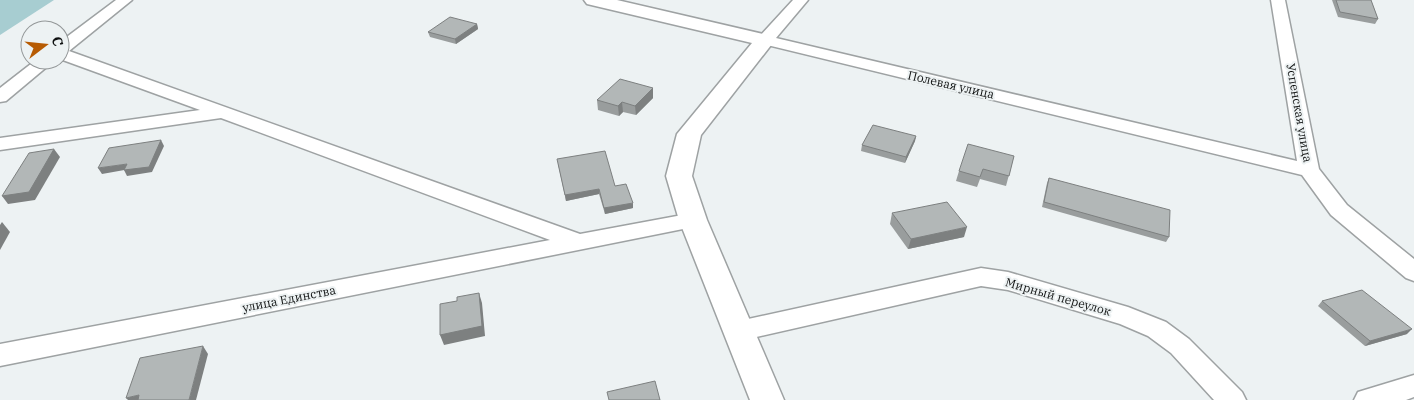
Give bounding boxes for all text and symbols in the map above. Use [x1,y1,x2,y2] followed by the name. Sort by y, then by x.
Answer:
[20,20,70,70] north arrow
[48,34,67,48] text: С
[1283,62,1316,164] street label: Успенская улица
[906,67,996,102] street label: Полевая улица
[1004,274,1113,319] street label: Мирный переулок
[241,282,337,315] street label: улица Единства

